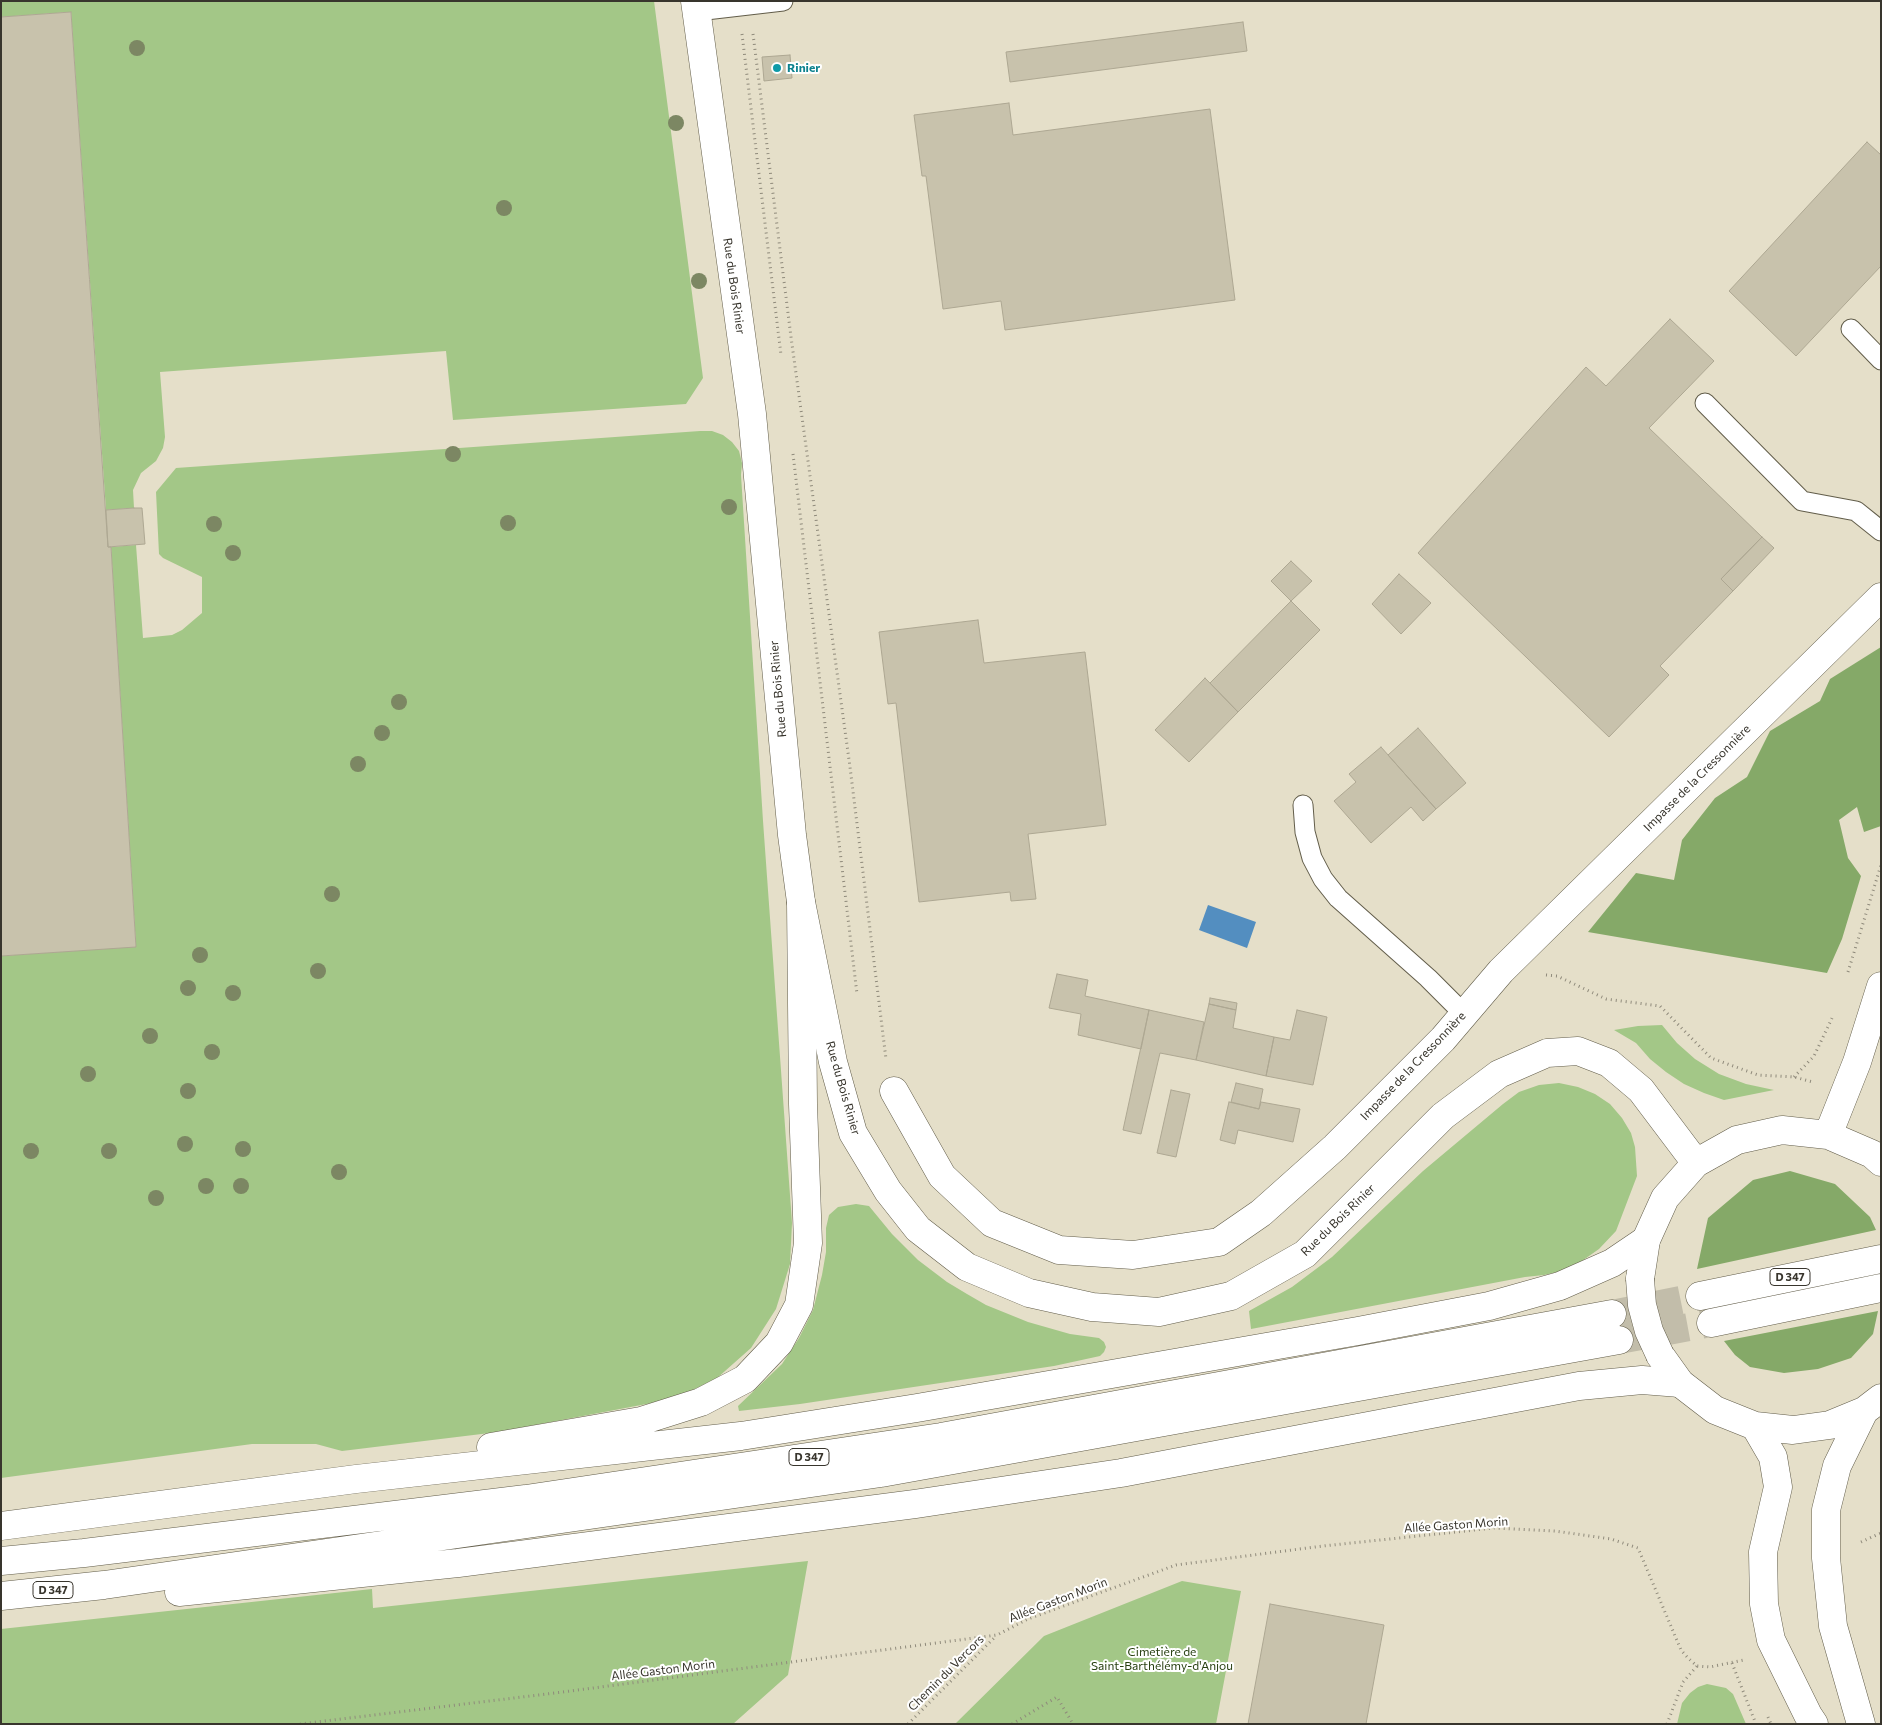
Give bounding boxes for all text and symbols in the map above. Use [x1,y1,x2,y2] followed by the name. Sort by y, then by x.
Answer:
[787,61,820,75] place label: Rinier
[771,62,783,74] marker: Rinier
[720,237,748,335] street label: Rue du Bois Rinier
[767,640,789,738] street label: Rue du Bois Rinier
[1641,722,1753,834] street label: Impasse de la Cressonnière
[1357,1009,1469,1123] street label: Impasse de la Cressonnière
[823,1039,863,1137] street label: Rue du Bois Rinier
[1298,1181,1378,1259] street label: Rue du Bois Rinier
[1770,1268,1810,1286] road number: D 347
[789,1448,829,1465] road number: D 347
[1403,1514,1509,1536] street label: Allée Gaston Morin
[1007,1575,1109,1625] street label: Allée Gaston Morin
[33,1582,73,1598] road number: D 347
[905,1632,987,1714] street label: Chemin du Vercors
[1091,1645,1233,1673] park label: Cimetière de Saint-Barthélémy-d'Anjou
[610,1656,716,1684] street label: Allée Gaston Morin

